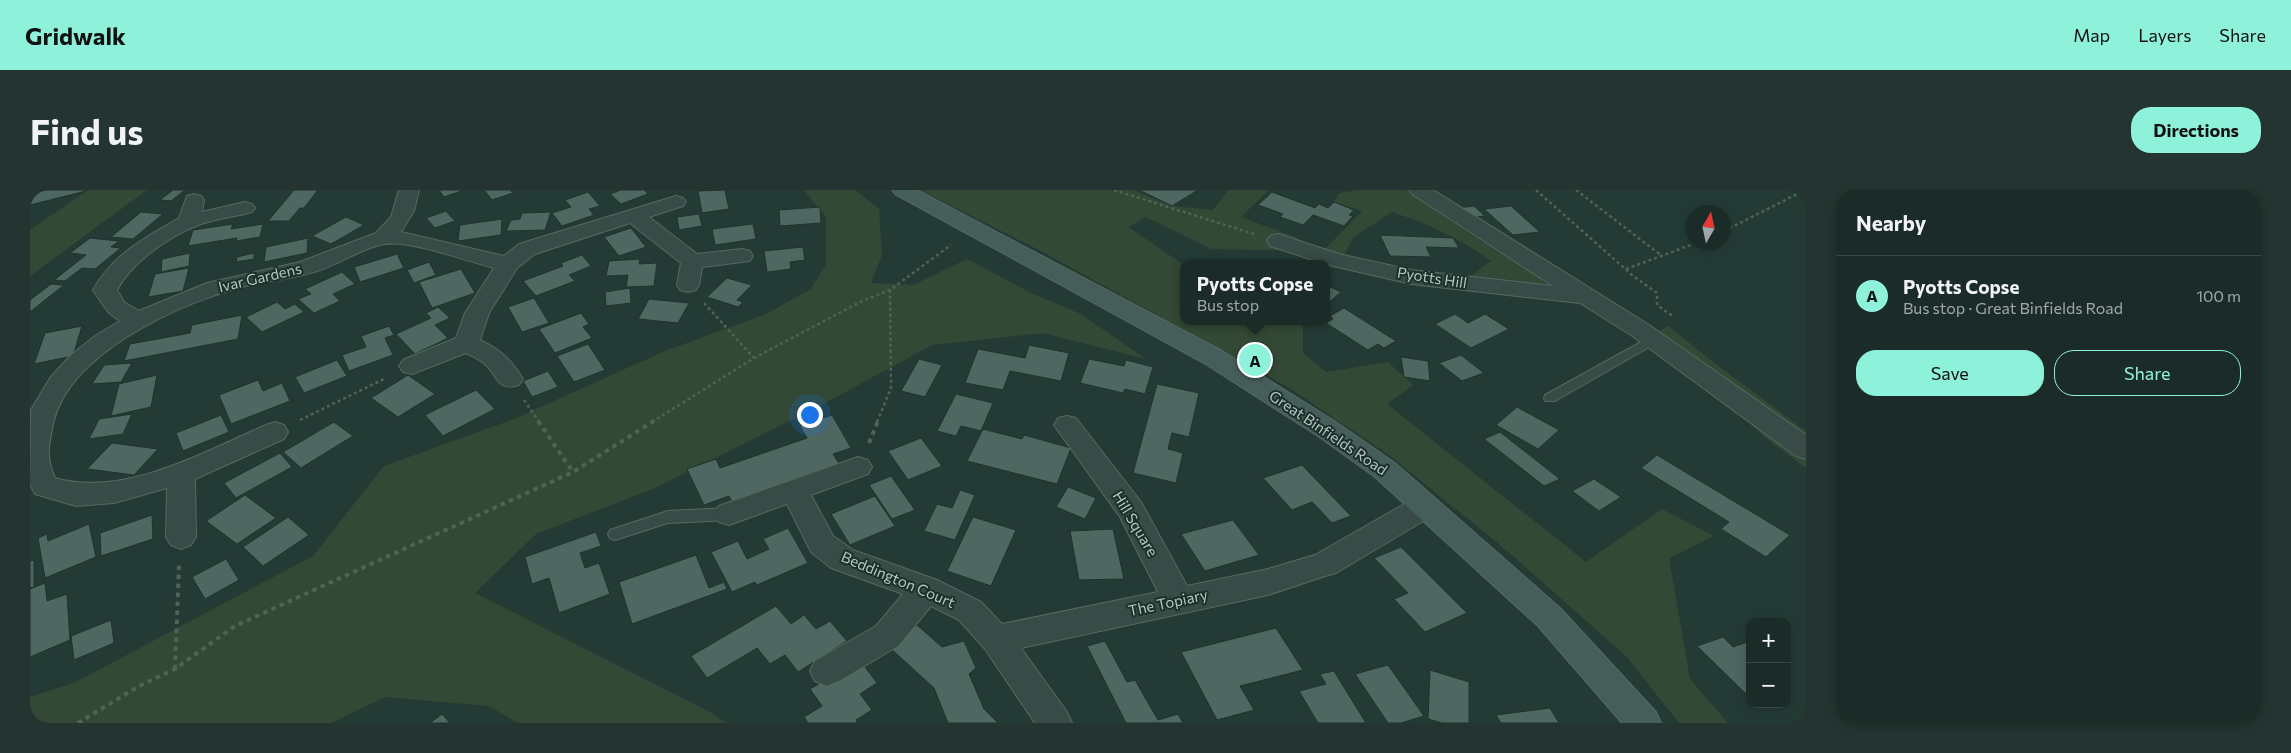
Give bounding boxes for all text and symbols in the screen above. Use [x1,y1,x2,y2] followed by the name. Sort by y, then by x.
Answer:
[25,21,126,50] text: Gridwalk
[2073,24,2110,46] text: Map
[2138,24,2191,46] text: Layers
[2219,24,2266,46] text: Share
[2131,107,2261,153] button: Directions
[30,109,144,152] text: Find us
[1686,205,1731,250] north arrow
[1856,210,1926,235] text: Nearby
[216,259,303,295] street label: Ivar Gardens
[1180,260,1330,325] popup
[1396,263,1468,291] street label: Pyotts Hill
[1197,272,1313,295] text: Pyotts Copse
[1903,275,2019,298] text: Pyotts Copse
[1866,286,1878,305] text: A
[2196,286,2241,305] text: 100 m
[1197,295,1259,314] text: Bus stop
[1903,298,2123,317] text: Bus stop · Great Binfields Road
[1239,341,1271,379] pin: A
[1856,350,2044,396] button: Save
[2054,350,2241,396] button: Share
[1266,386,1391,478] street label: Great Binfields Road
[797,402,823,428] your location
[1109,488,1162,559] street label: Hill Square
[839,547,958,611] street label: Beddington Court
[1126,585,1209,619] street label: The Topiary
[1746,618,1791,708] map controls
[1746,618,1791,663] button: +
[1746,663,1791,708] button: −

